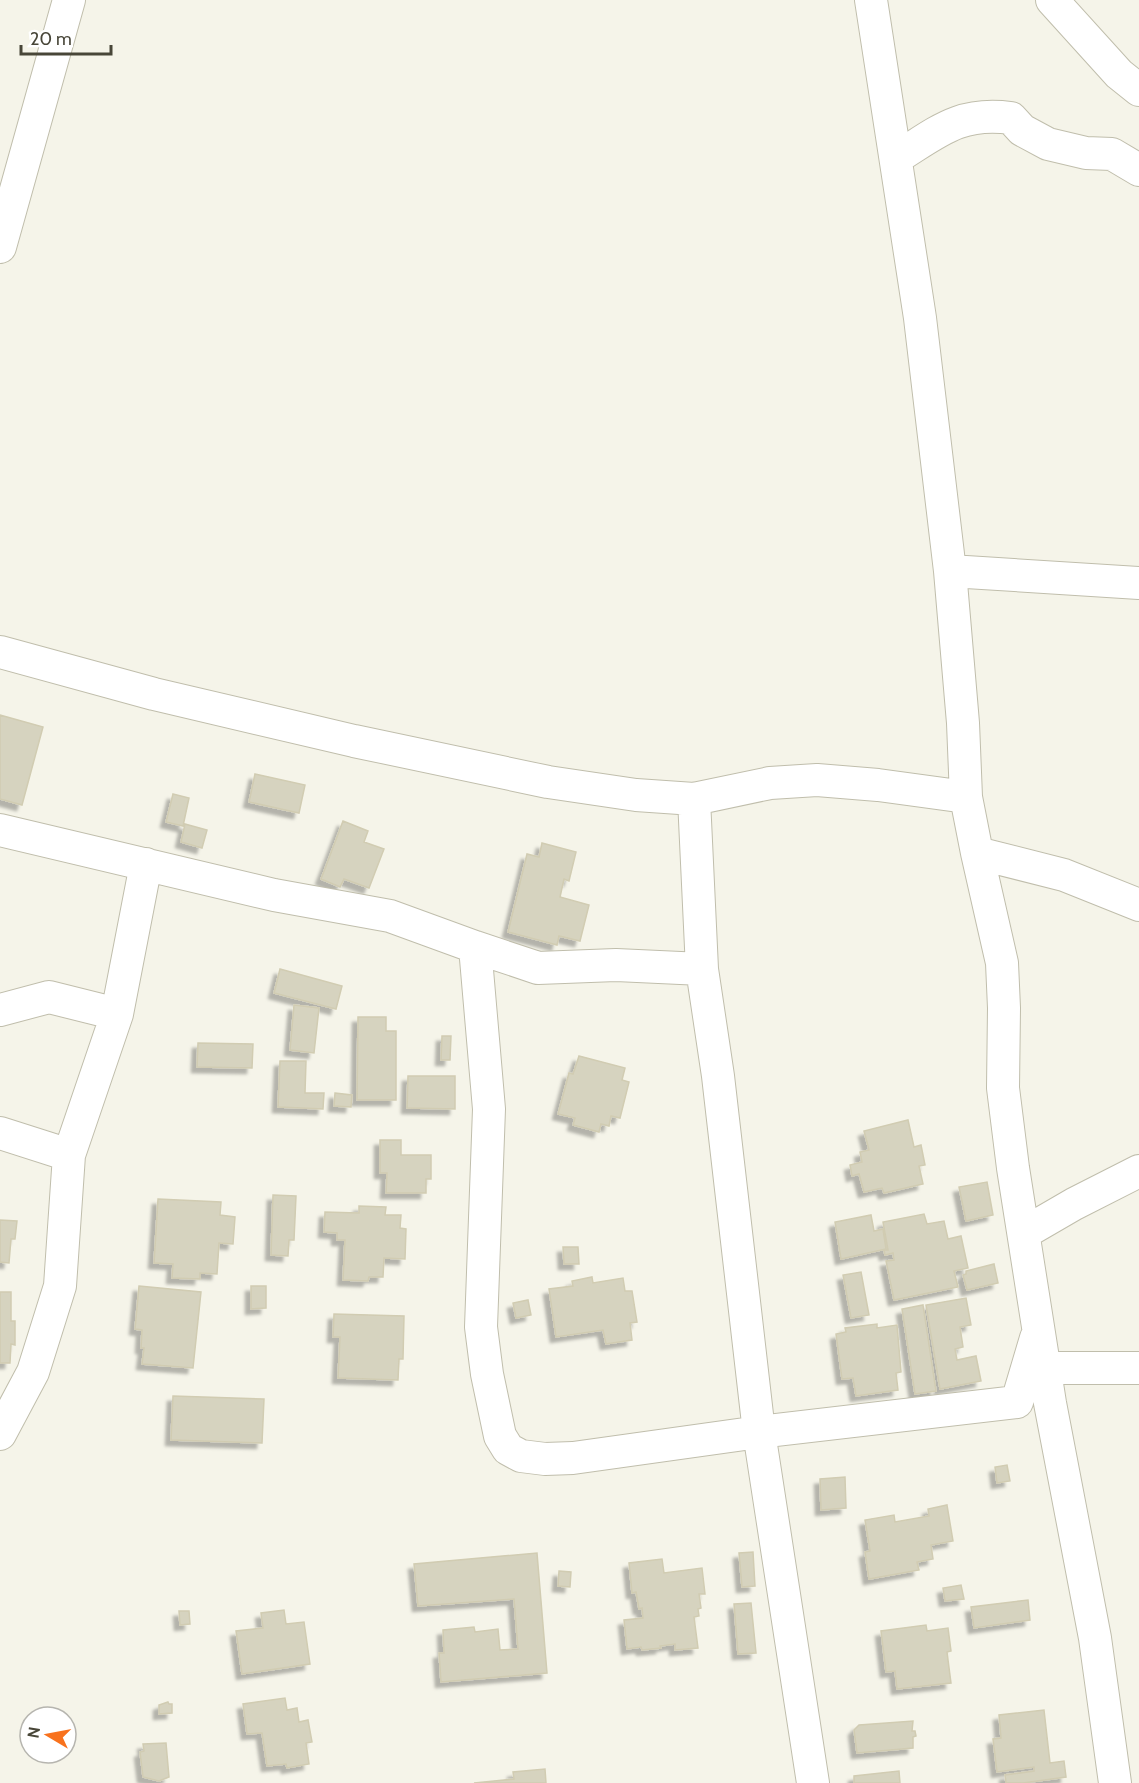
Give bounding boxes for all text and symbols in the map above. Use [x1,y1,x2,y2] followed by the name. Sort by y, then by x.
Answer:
[21,18,111,56] scale bar
[30,28,72,50] text: 20 m
[18,1705,78,1765] north arrow
[23,1725,44,1740] text: N

